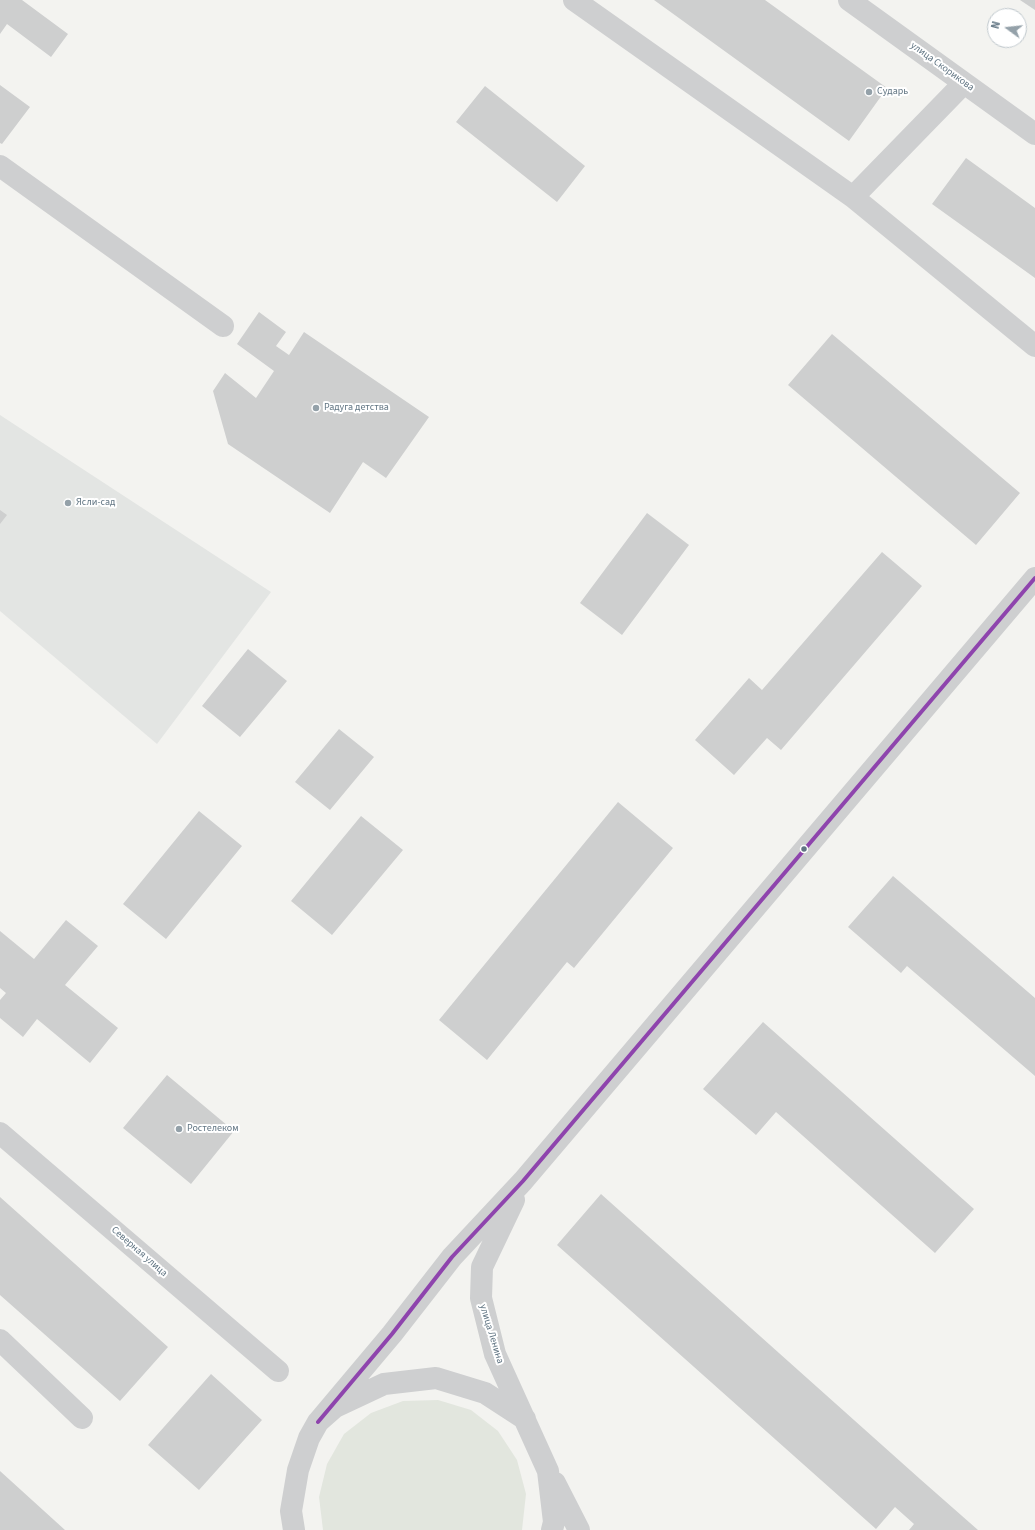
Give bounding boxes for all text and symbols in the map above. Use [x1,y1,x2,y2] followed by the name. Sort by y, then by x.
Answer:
[987,8,1027,48] north arrow
[988,20,1004,31] text: N
[908,40,976,94] street label: улица Скорикова
[877,86,908,98] place label: Cударь
[864,87,874,97] marker: Cударь
[324,402,389,414] place label: Радуга детства
[311,403,321,413] marker: Радуга детства
[76,497,115,509] place label: Ясли-сад
[63,498,73,508] marker: Ясли-сад
[799,844,809,854] unlabelled marker
[187,1123,239,1135] place label: Ростелеком
[174,1124,184,1134] marker: Ростелеком
[109,1224,169,1280] street label: Северная улица
[476,1303,506,1365] street label: улица Ленина

